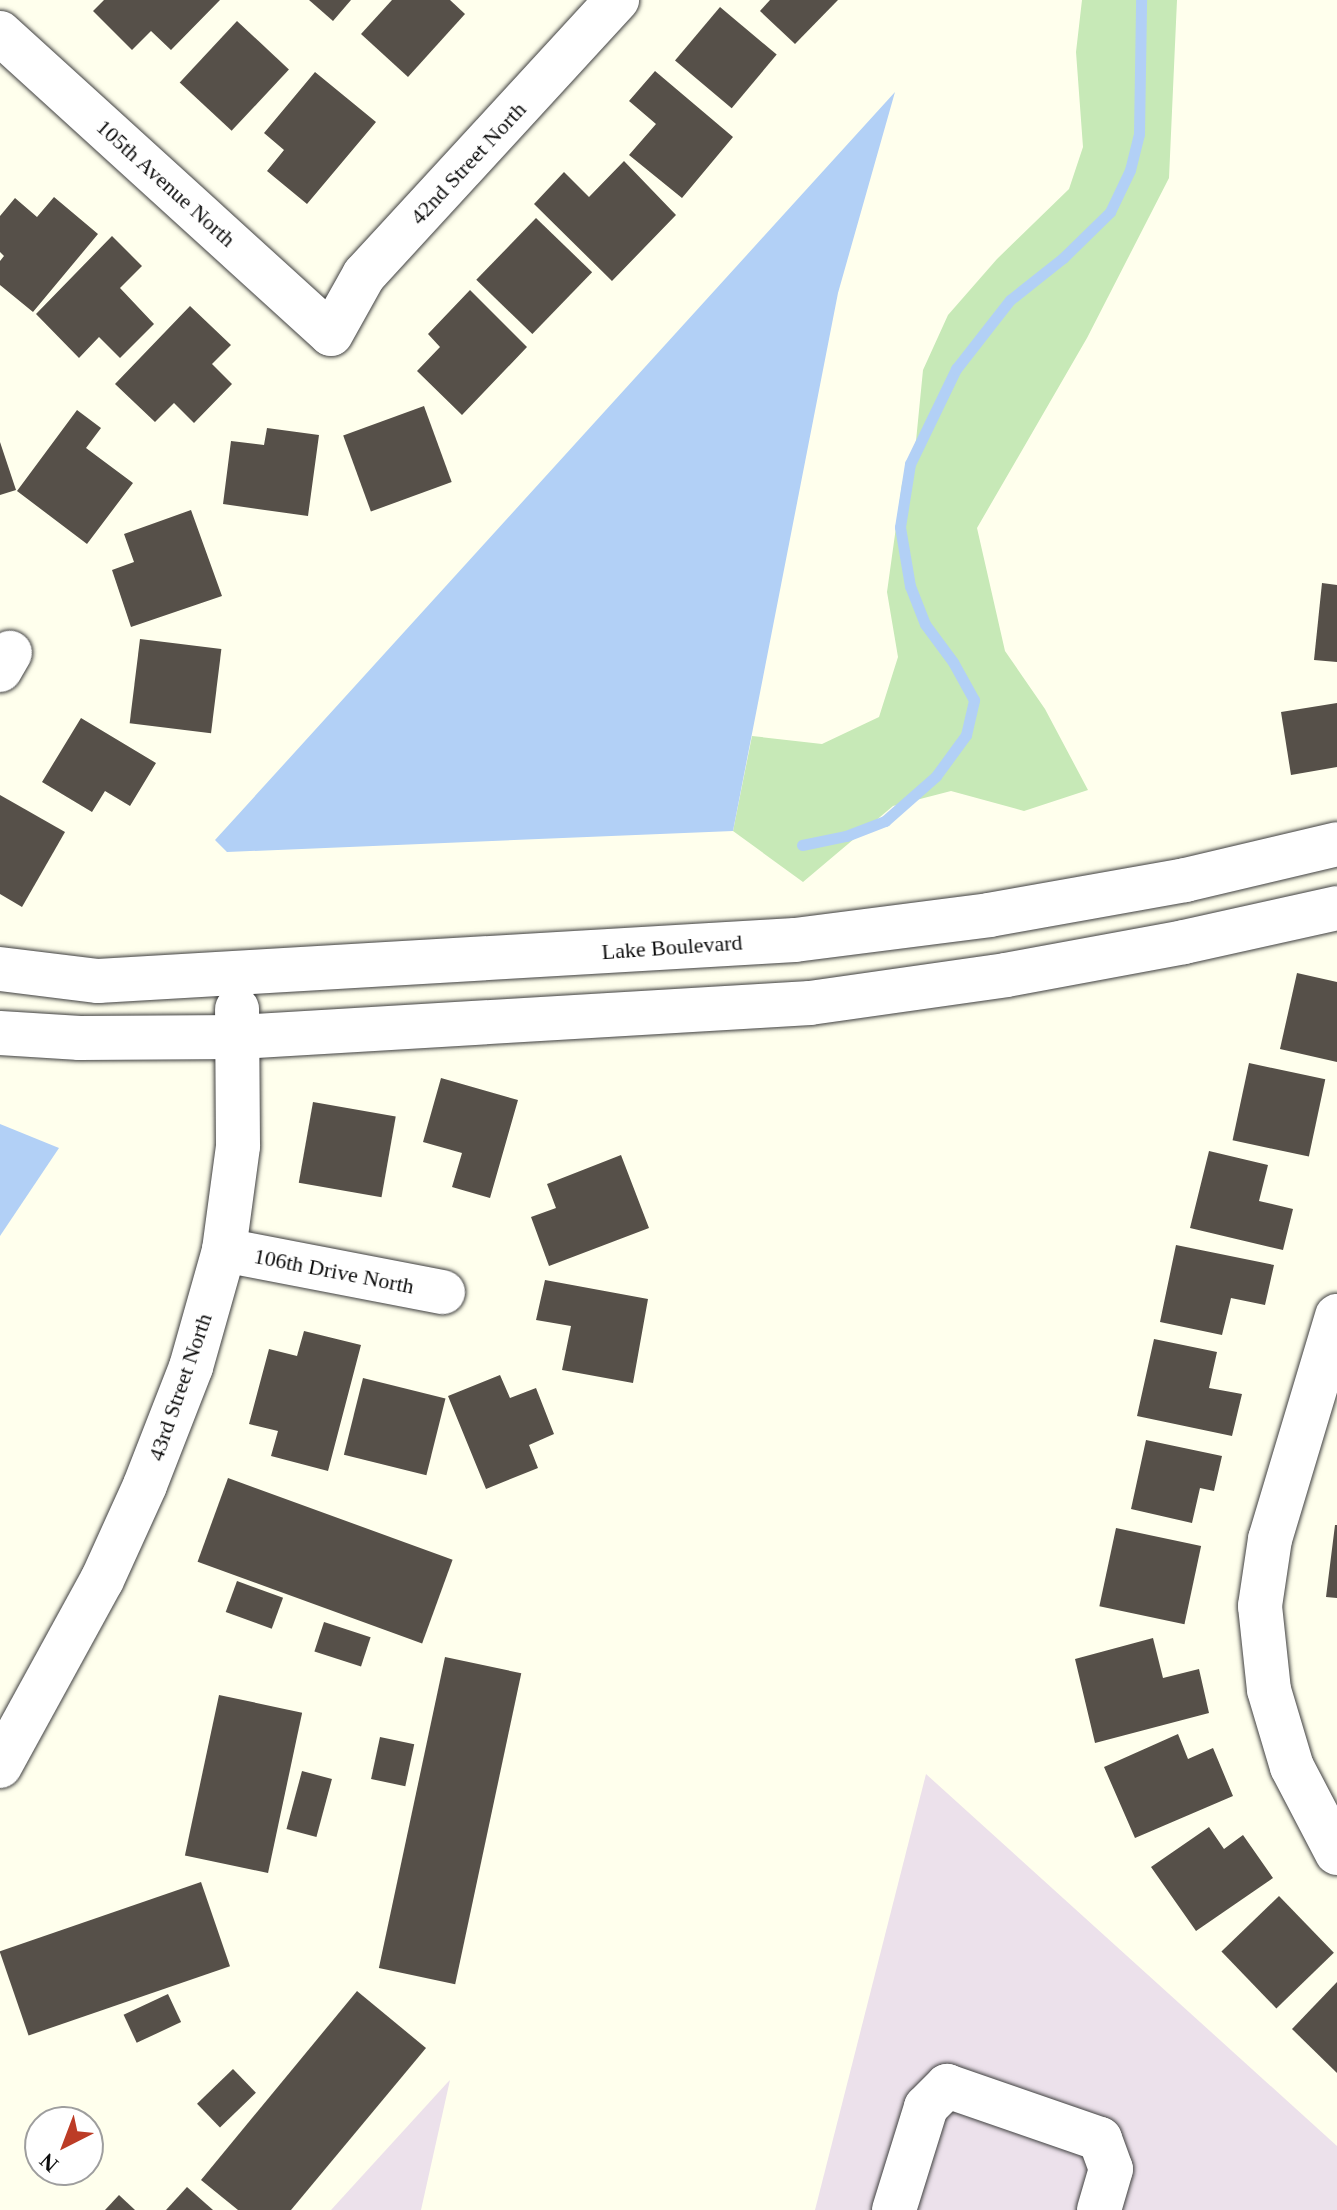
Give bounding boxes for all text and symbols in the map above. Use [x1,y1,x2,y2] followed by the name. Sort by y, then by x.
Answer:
[405,96,531,230] street label: 42nd Street North
[91,113,241,253] street label: 105th Avenue North
[601,929,743,965] street label: Lake Boulevard
[252,1243,416,1299] street label: 106th Drive North
[142,1310,218,1464] street label: 43rd Street North
[24,2106,104,2186] north arrow
[35,2148,63,2177] text: N

